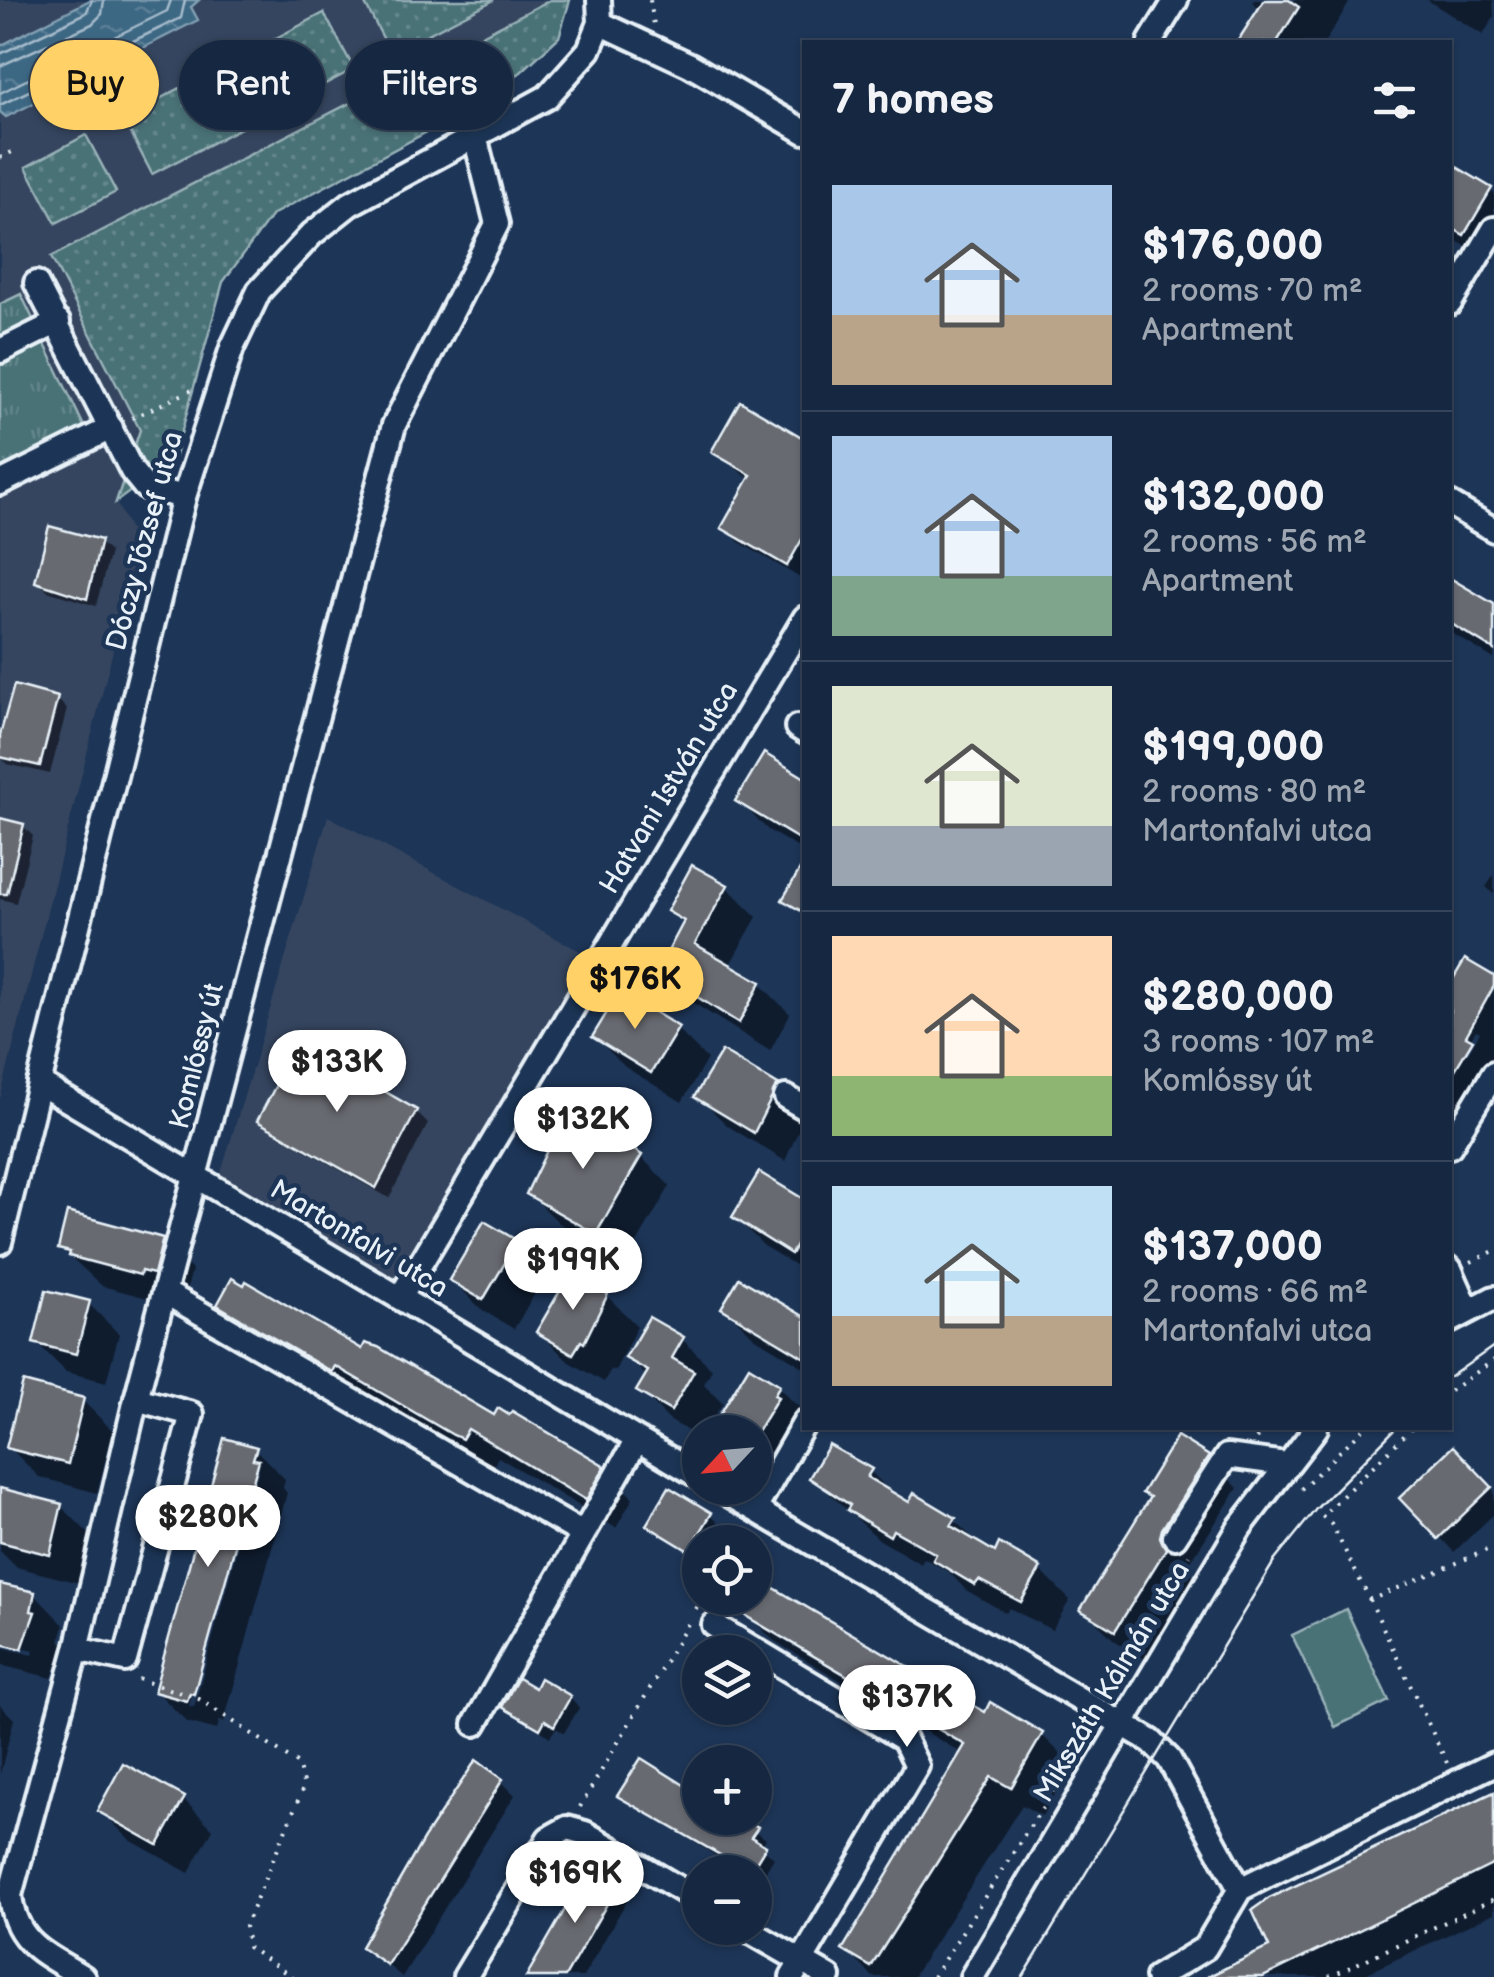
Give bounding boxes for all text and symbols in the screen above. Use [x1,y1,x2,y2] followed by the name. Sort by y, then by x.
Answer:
[30,40,159,130] chip: Buy
[179,40,325,130] chip: Rent
[345,40,513,130] chip: Filters
[1367,73,1422,128] icon: filters
[832,75,994,126] text: 7 homes
[1142,221,1323,272] text: $176,000
[912,225,1032,345] icon: home
[1142,272,1363,311] text: 2 rooms · 70 m²
[1142,311,1293,350] text: Apartment
[100,428,190,654] street label: Dóczy József utca
[1142,472,1325,523] text: $132,000
[912,476,1032,596] icon: home
[1142,523,1367,562] text: 2 rooms · 56 m²
[1142,562,1293,601] text: Apartment
[593,676,745,900] street label: Hatvani István utca
[1142,722,1324,773] text: $199,000
[912,726,1032,846] icon: home
[1142,773,1366,812] text: 2 rooms · 80 m²
[1142,812,1372,851] text: Martonfalvi utca
[565,947,705,1032] pin: $176K
[588,960,682,999] text: $176K
[1142,972,1334,1023] text: $280,000
[912,976,1032,1096] icon: home
[163,979,231,1132] street label: Komlóssy út
[1142,1023,1375,1062] text: 3 rooms · 107 m²
[267,1030,407,1115] pin: $133K
[290,1043,384,1082] text: $133K
[1142,1062,1312,1101] text: Komlóssy út
[513,1087,653,1172] pin: $132K
[536,1100,630,1139] text: $132K
[264,1173,454,1305] street label: Martonfalvi utca
[1142,1222,1323,1273] text: $137,000
[912,1226,1032,1346] icon: home
[503,1228,643,1313] pin: $199K
[526,1241,620,1280] text: $199K
[1142,1273,1368,1312] text: 2 rooms · 66 m²
[1142,1312,1372,1351] text: Martonfalvi utca
[682,1415,772,1505] north arrow
[682,1415,772,1945] map controls
[138,1485,278,1570] pin: $280K
[157,1498,259,1537] text: $280K
[682,1525,772,1615] button: locate
[1027,1556,1197,1808] street label: Mikszáth Kálmán utca
[682,1635,772,1725] button: layers
[837,1665,977,1750] pin: $137K
[861,1678,953,1717] text: $137K
[682,1745,772,1835] button: +
[505,1841,645,1926] pin: $169K
[528,1854,622,1893] text: $169K
[682,1855,772,1945] button: −

